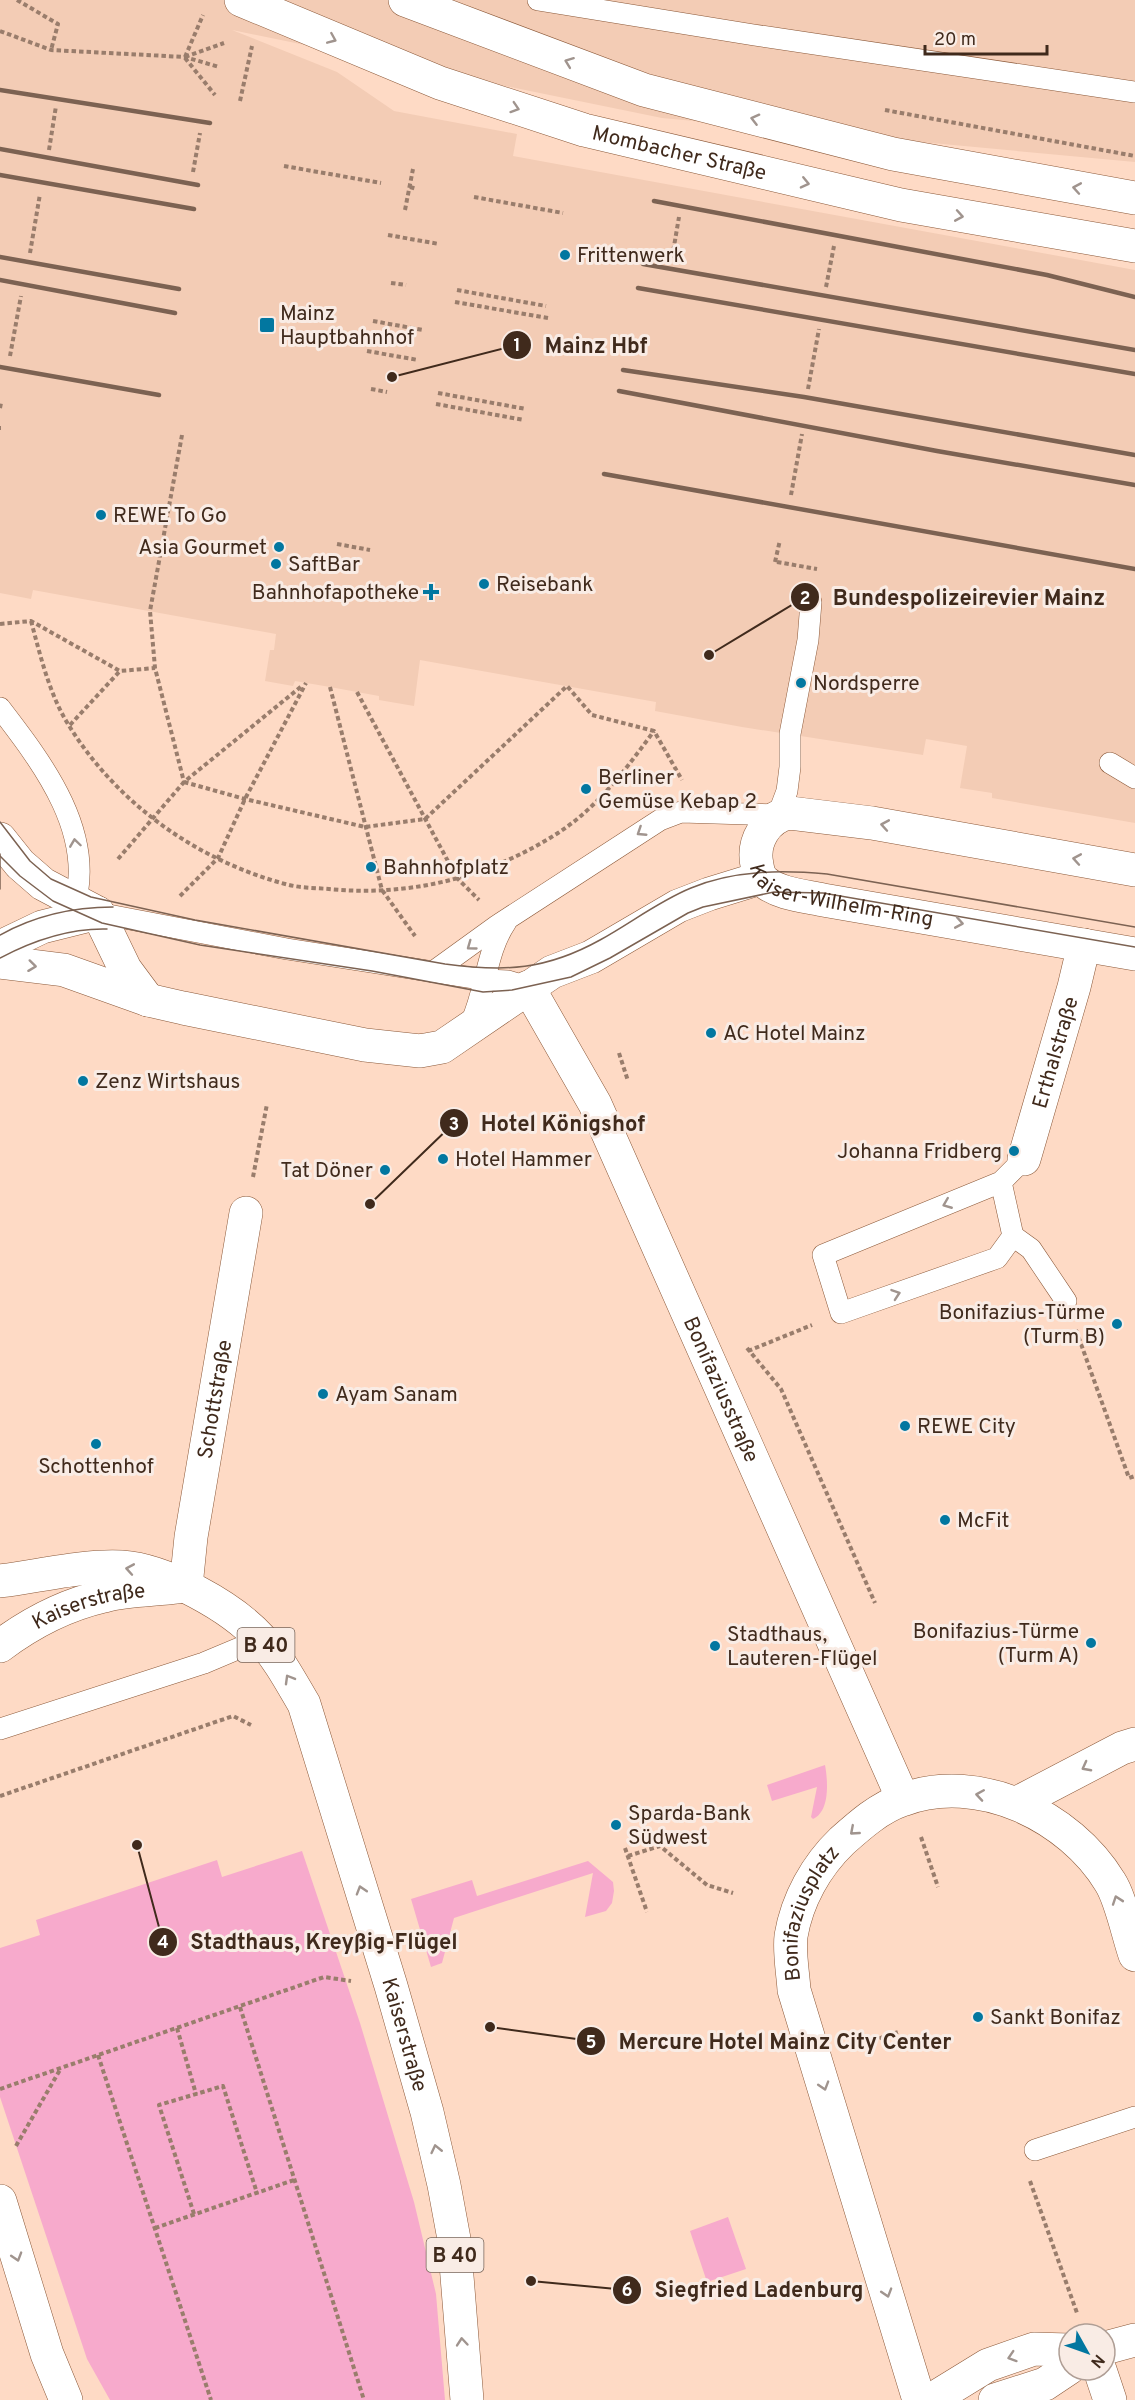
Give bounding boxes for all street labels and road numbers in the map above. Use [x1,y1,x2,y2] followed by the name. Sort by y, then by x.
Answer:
[589,120,769,188] street label: Mombacher Straße
[742,861,935,934] street label: Kaiser-Wilhelm-Ring
[1027,994,1086,1112] street label: Erthalstraße
[676,1313,764,1467] street label: Bonifaziusstraße
[192,1338,239,1461] street label: Schottstraße
[28,1578,146,1637] street label: Kaiserstraße
[238,1628,294,1662] road number: B 40
[778,1840,846,1983] street label: Bonifaziusplatz
[374,1975,433,2095] street label: Kaiserstraße
[426,2238,484,2272] road number: B 40

